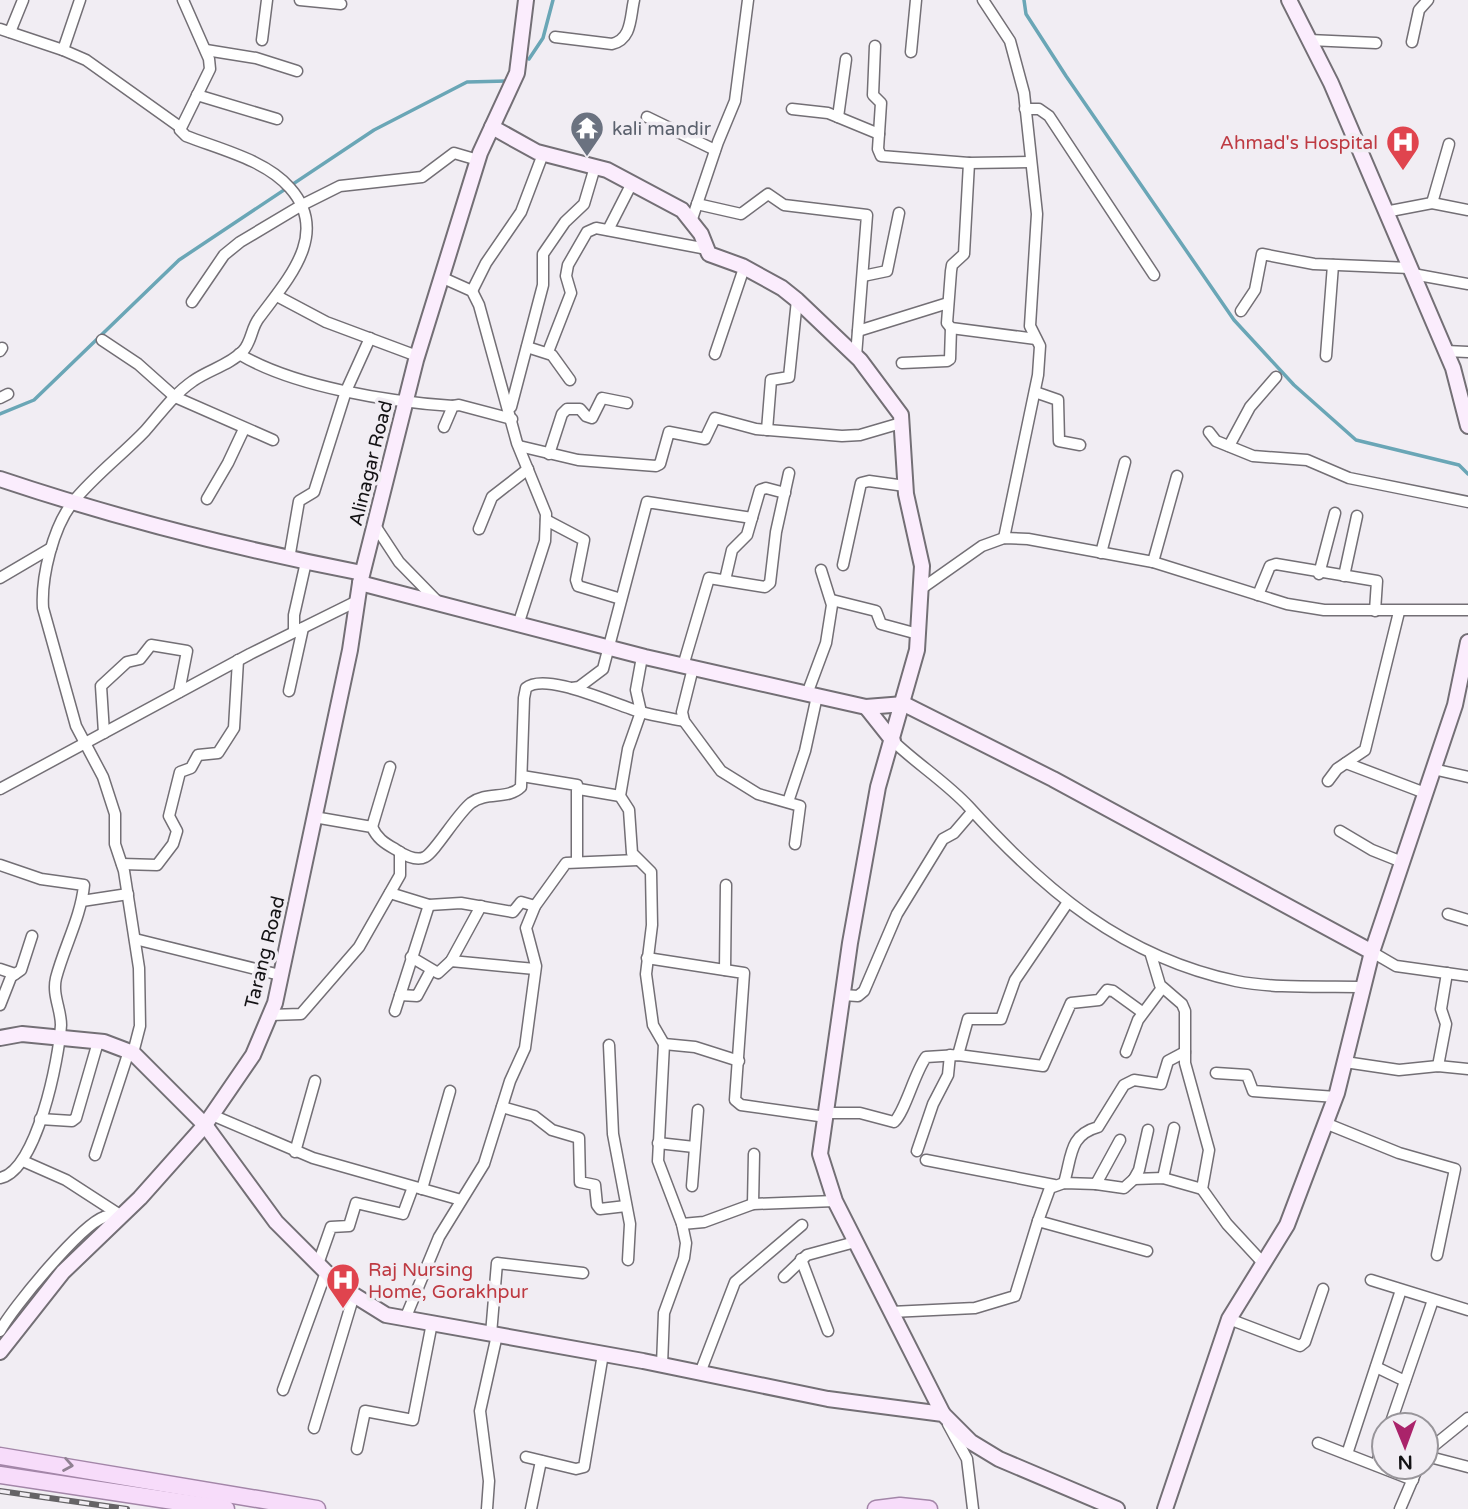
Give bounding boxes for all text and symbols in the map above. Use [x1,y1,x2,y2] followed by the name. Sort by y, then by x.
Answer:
[568,109,606,158] temple icon: kali mandir
[612,118,712,140] place label: kali mandir
[1384,123,1422,172] hospital icon: Ahmad's Hospital
[1220,132,1378,154] place label: Ahmad's Hospital
[345,398,397,528] street label: Alinagar Road
[240,894,290,1011] street label: Tarang Road
[368,1259,529,1303] place label: Raj Nursing Home, Gorakhpur
[324,1261,362,1310] hospital icon: Raj Nursing Home, Gorakhpur
[1370,1411,1440,1481] north arrow
[1397,1451,1413,1473] text: N
[61,1457,73,1472] one-way arrow

